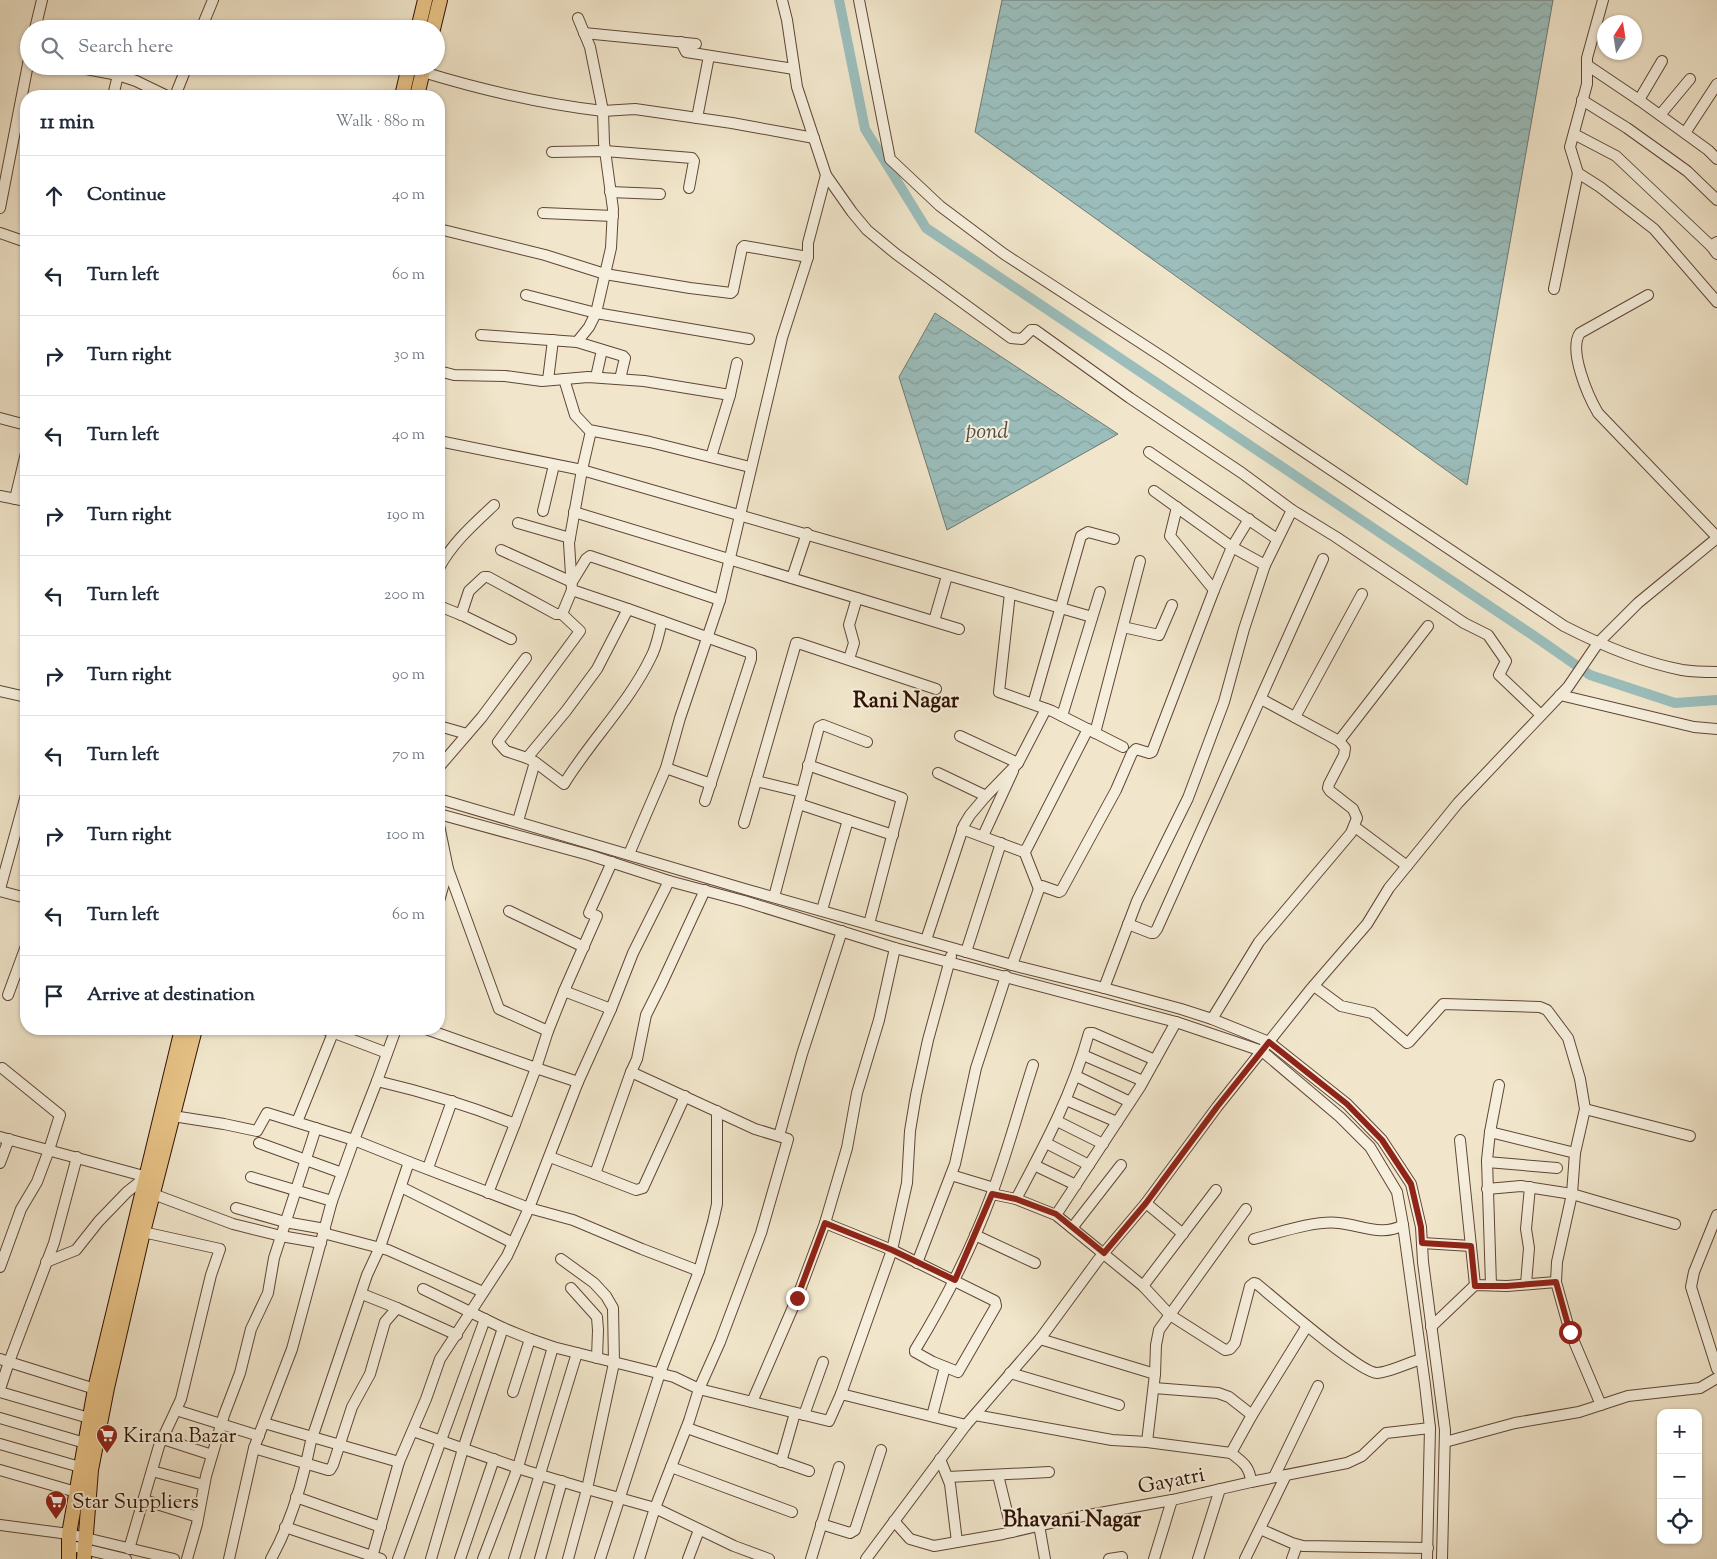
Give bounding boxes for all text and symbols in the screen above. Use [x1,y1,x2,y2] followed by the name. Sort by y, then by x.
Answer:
[1597,15,1642,60] north arrow
[20,20,445,75] search box
[38,34,66,62] icon: search
[78,34,173,61] text: Search here
[40,108,95,138] text: 11 min
[335,111,425,134] text: Walk · 880 m
[40,182,68,210] icon: ahead
[87,182,166,209] text: Continue
[392,184,425,207] text: 40 m
[40,262,68,290] icon: left
[87,262,159,289] text: Turn left
[392,264,425,287] text: 60 m
[40,342,68,370] icon: right
[87,342,171,369] text: Turn right
[394,344,425,367] text: 30 m
[966,417,1009,449] water label: pond
[40,422,68,450] icon: left
[87,422,159,449] text: Turn left
[392,424,425,447] text: 40 m
[40,502,68,530] icon: right
[87,502,171,529] text: Turn right
[387,504,425,527] text: 190 m
[40,582,68,610] icon: left
[87,582,159,609] text: Turn left
[384,584,425,607] text: 200 m
[40,662,68,690] icon: right
[87,662,171,689] text: Turn right
[392,664,425,687] text: 90 m
[853,686,960,718] district label: Rani Nagar
[40,742,68,770] icon: left
[87,742,159,769] text: Turn left
[392,744,425,767] text: 70 m
[40,822,68,850] icon: right
[87,822,171,849] text: Turn right
[386,824,425,847] text: 100 m
[40,902,68,930] icon: left
[87,902,159,929] text: Turn left
[392,904,425,927] text: 60 m
[40,982,68,1010] icon: arrive
[87,982,255,1009] text: Arrive at destination
[786,1287,809,1310] route end
[1559,1321,1582,1344] route start
[1657,1409,1702,1544] map controls
[1657,1409,1702,1454] button: +
[123,1422,236,1452] place label: Kirana Bazar
[95,1423,119,1454] supermarket icon: Kirana Bazar
[1657,1454,1702,1499] button: −
[1135,1461,1207,1503] street label: Gayatri
[72,1488,199,1518] place label: Star Suppliers
[44,1489,68,1520] supermarket icon: Star Suppliers
[1657,1499,1702,1544] button: locate
[1003,1505,1142,1537] district label: Bhavani Nagar

